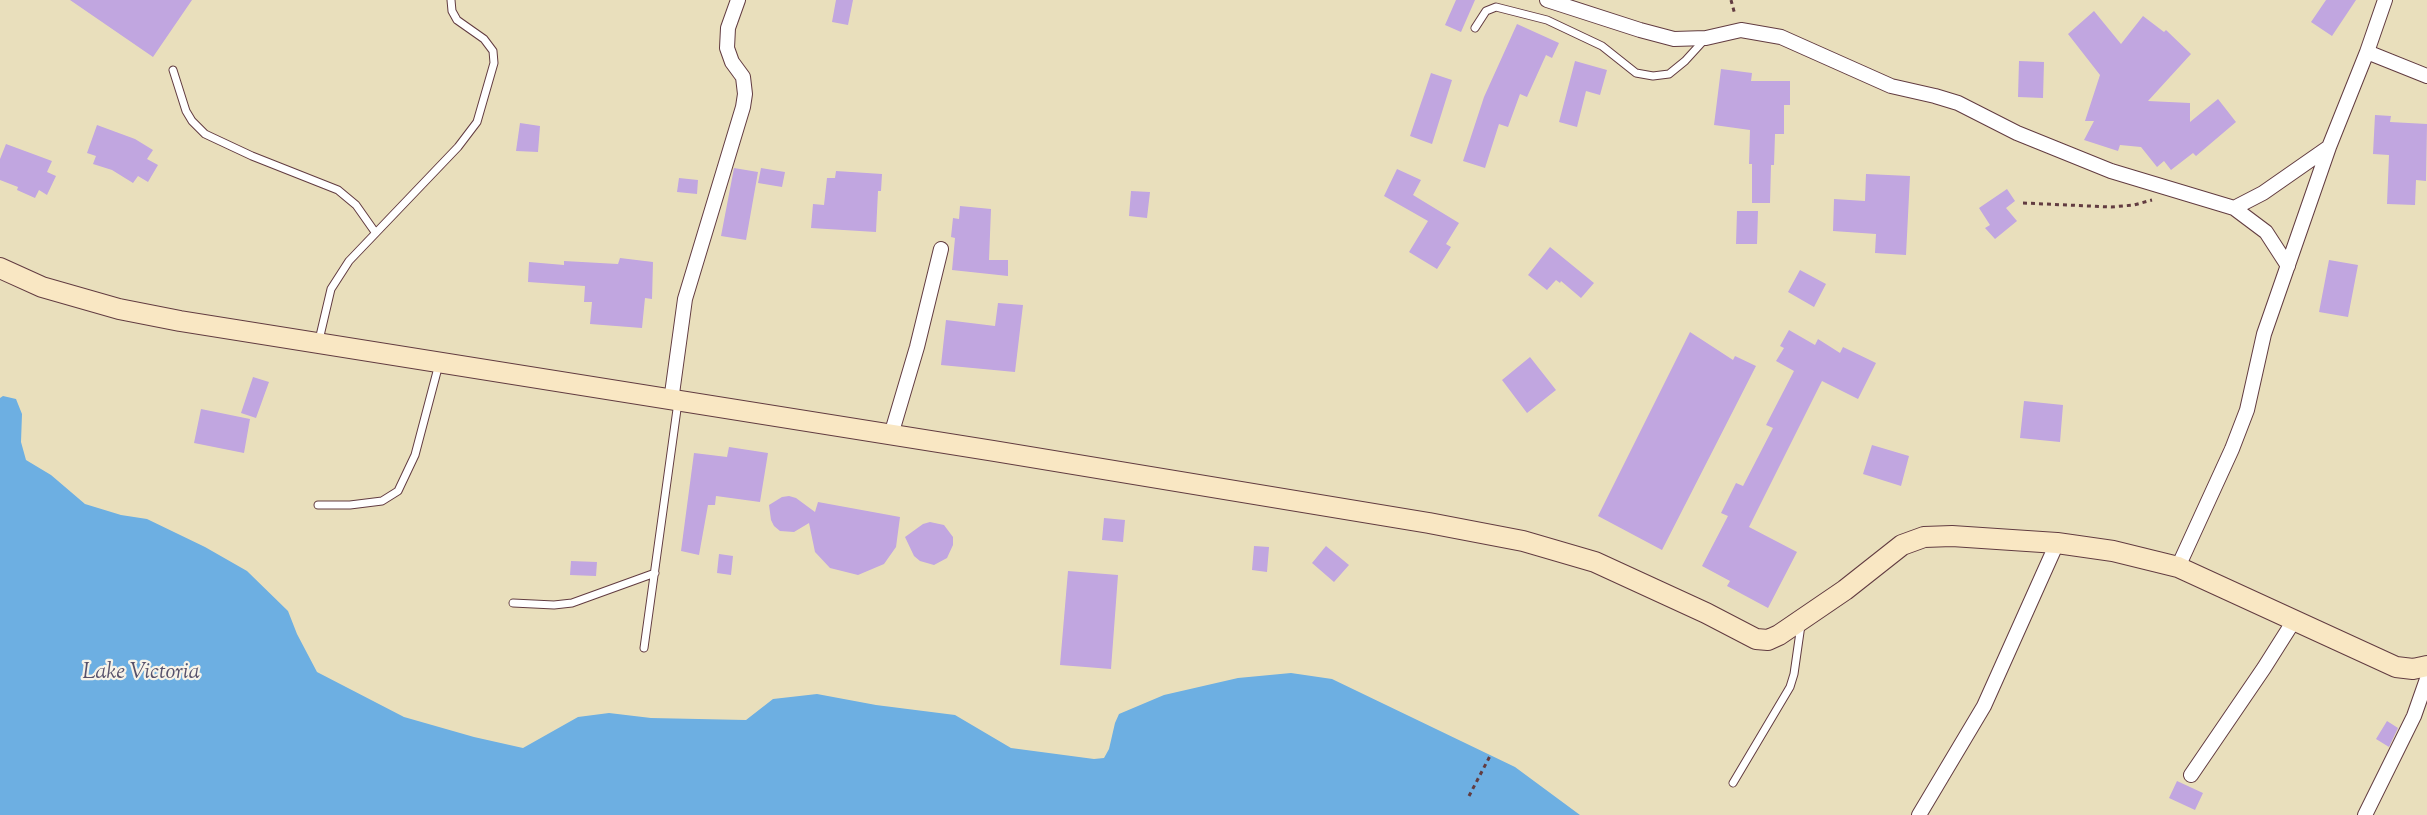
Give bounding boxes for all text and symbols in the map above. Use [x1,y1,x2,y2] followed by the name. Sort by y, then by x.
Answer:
[82,661,200,687] water label: Lake Victoria

